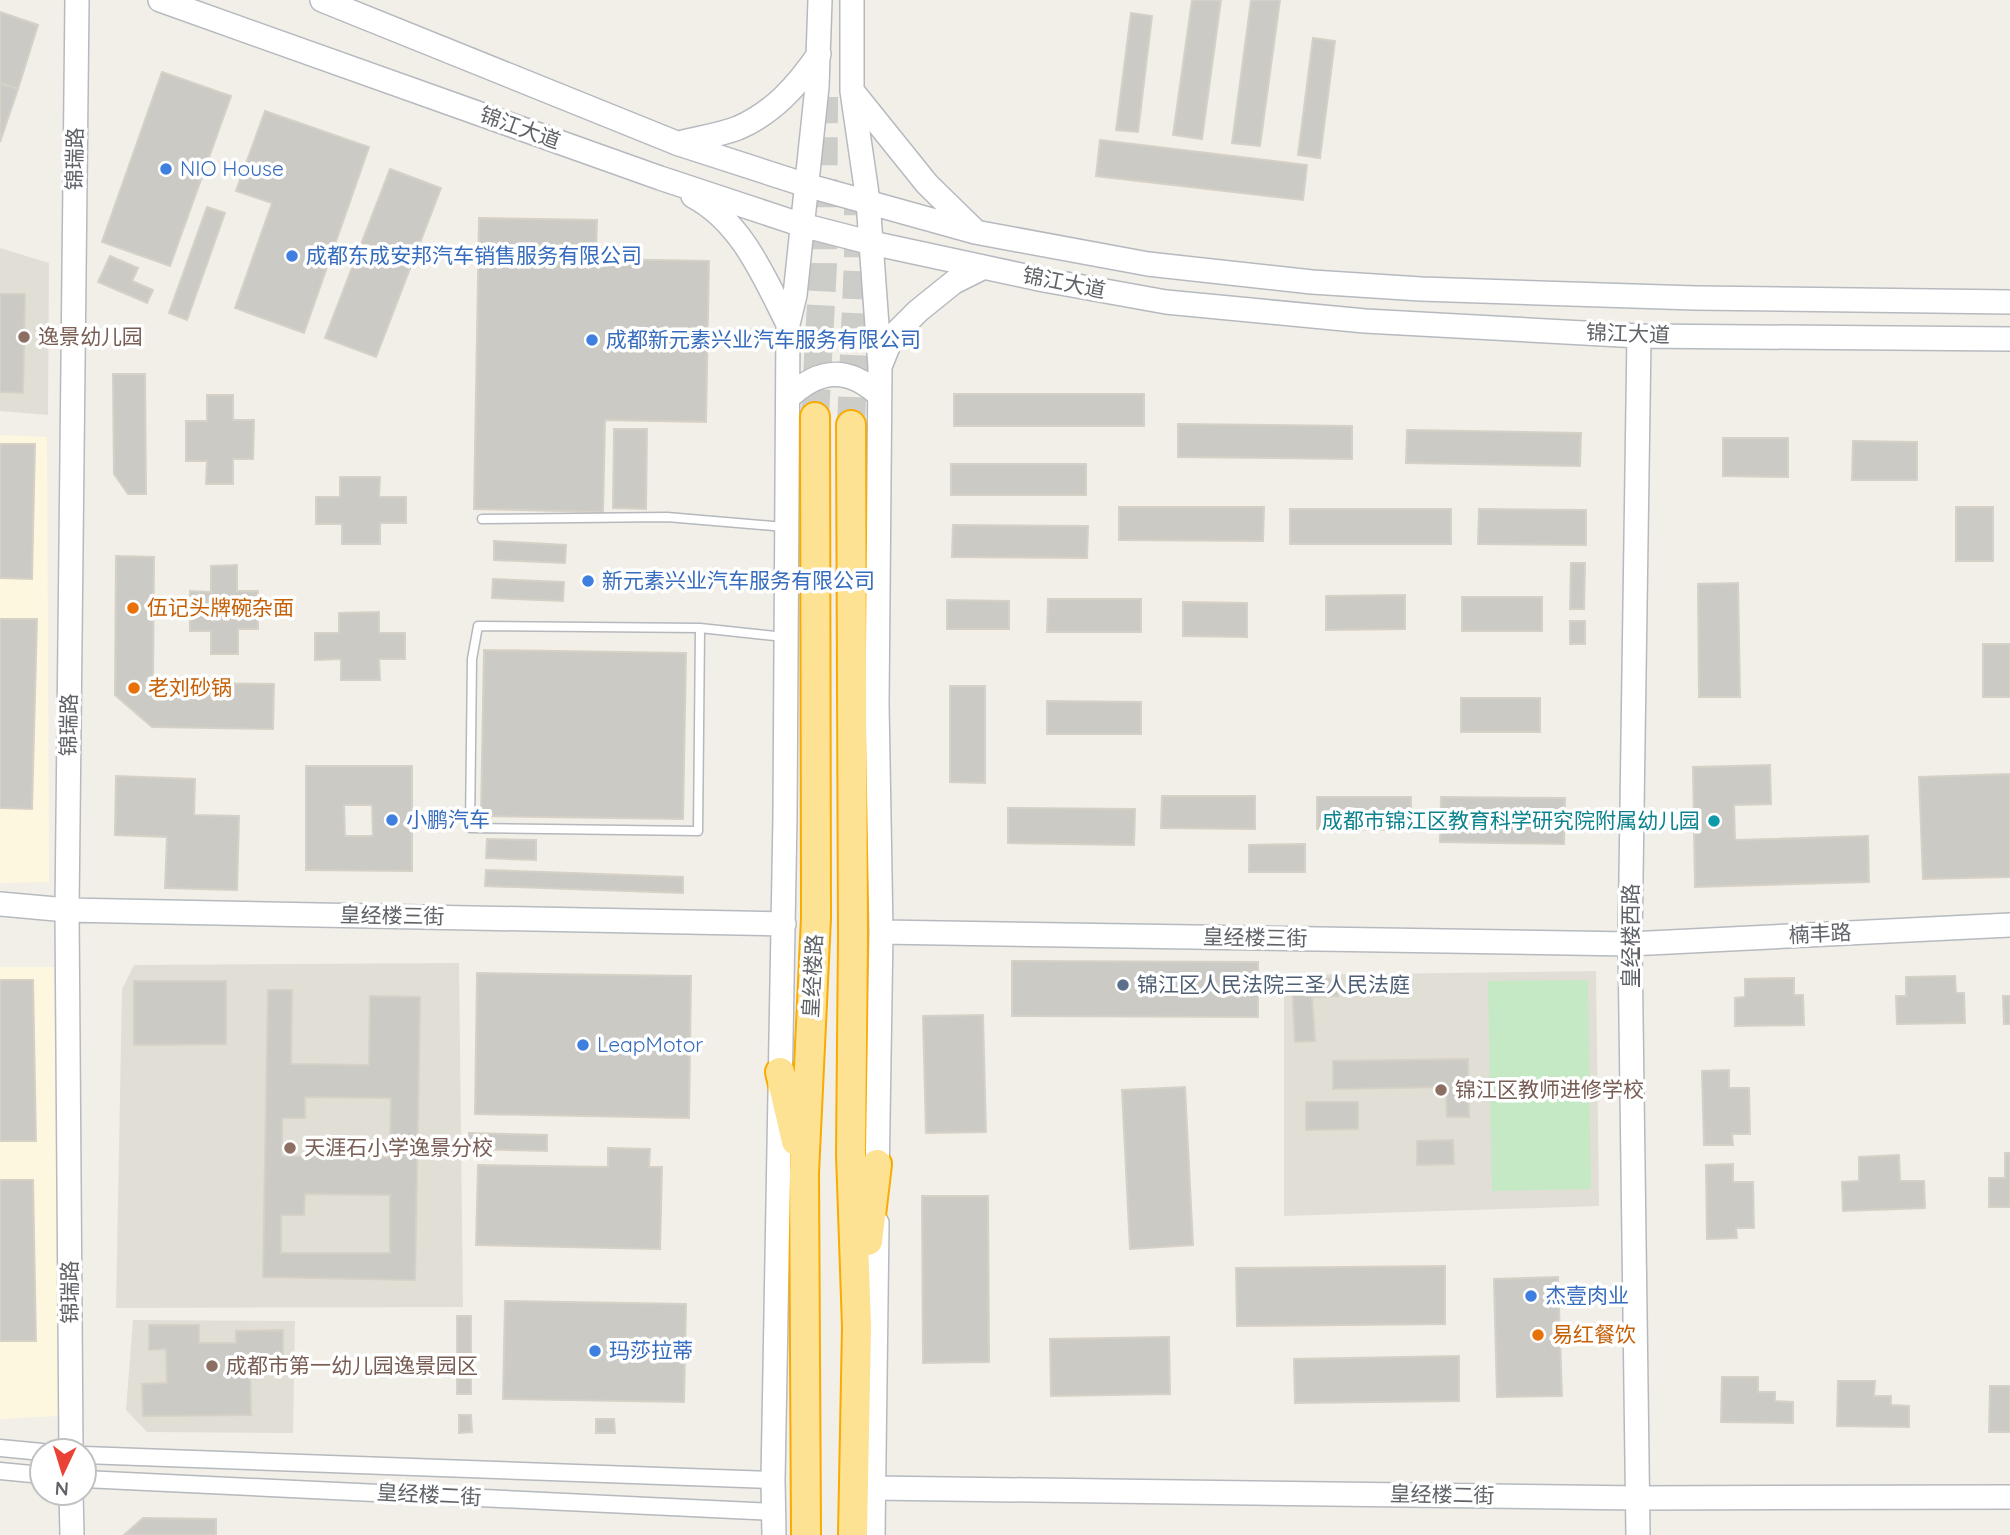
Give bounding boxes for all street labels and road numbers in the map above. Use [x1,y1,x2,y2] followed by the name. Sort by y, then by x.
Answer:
[476,100,564,154] street label: 锦江大道
[60,127,88,191] street label: 锦瑞路
[1020,261,1108,303] street label: 锦江大道
[1586,319,1670,347] street label: 锦江大道
[54,693,82,757] street label: 锦瑞路
[1617,884,1643,989] street label: 皇经楼西路
[339,901,445,929] street label: 皇经楼三街
[1788,918,1852,948] street label: 楠丰路
[1202,923,1308,951] street label: 皇经楼三街
[797,933,827,1019] street label: 皇经楼路
[56,1261,82,1324] street label: 锦瑞路
[376,1478,482,1510] street label: 皇经楼二街
[1389,1480,1495,1508] street label: 皇经楼二街

